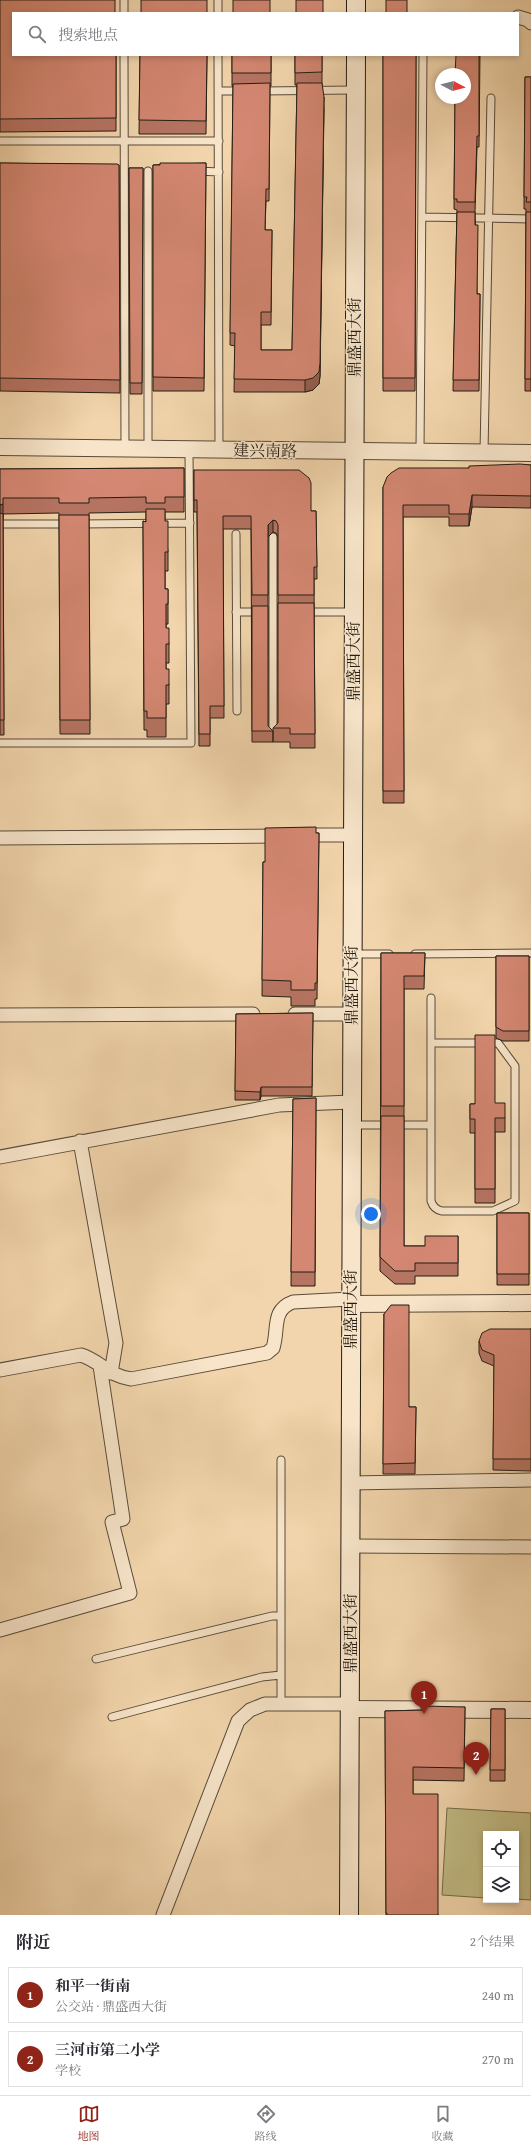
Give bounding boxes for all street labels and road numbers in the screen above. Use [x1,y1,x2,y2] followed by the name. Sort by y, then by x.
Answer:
[342,297,366,377] street label: 鼎盛西大街
[233,437,297,463] street label: 建兴南路
[341,621,365,701] street label: 鼎盛西大街
[339,945,363,1025] street label: 鼎盛西大街
[338,1269,362,1349] street label: 鼎盛西大街
[338,1593,362,1673] street label: 鼎盛西大街

